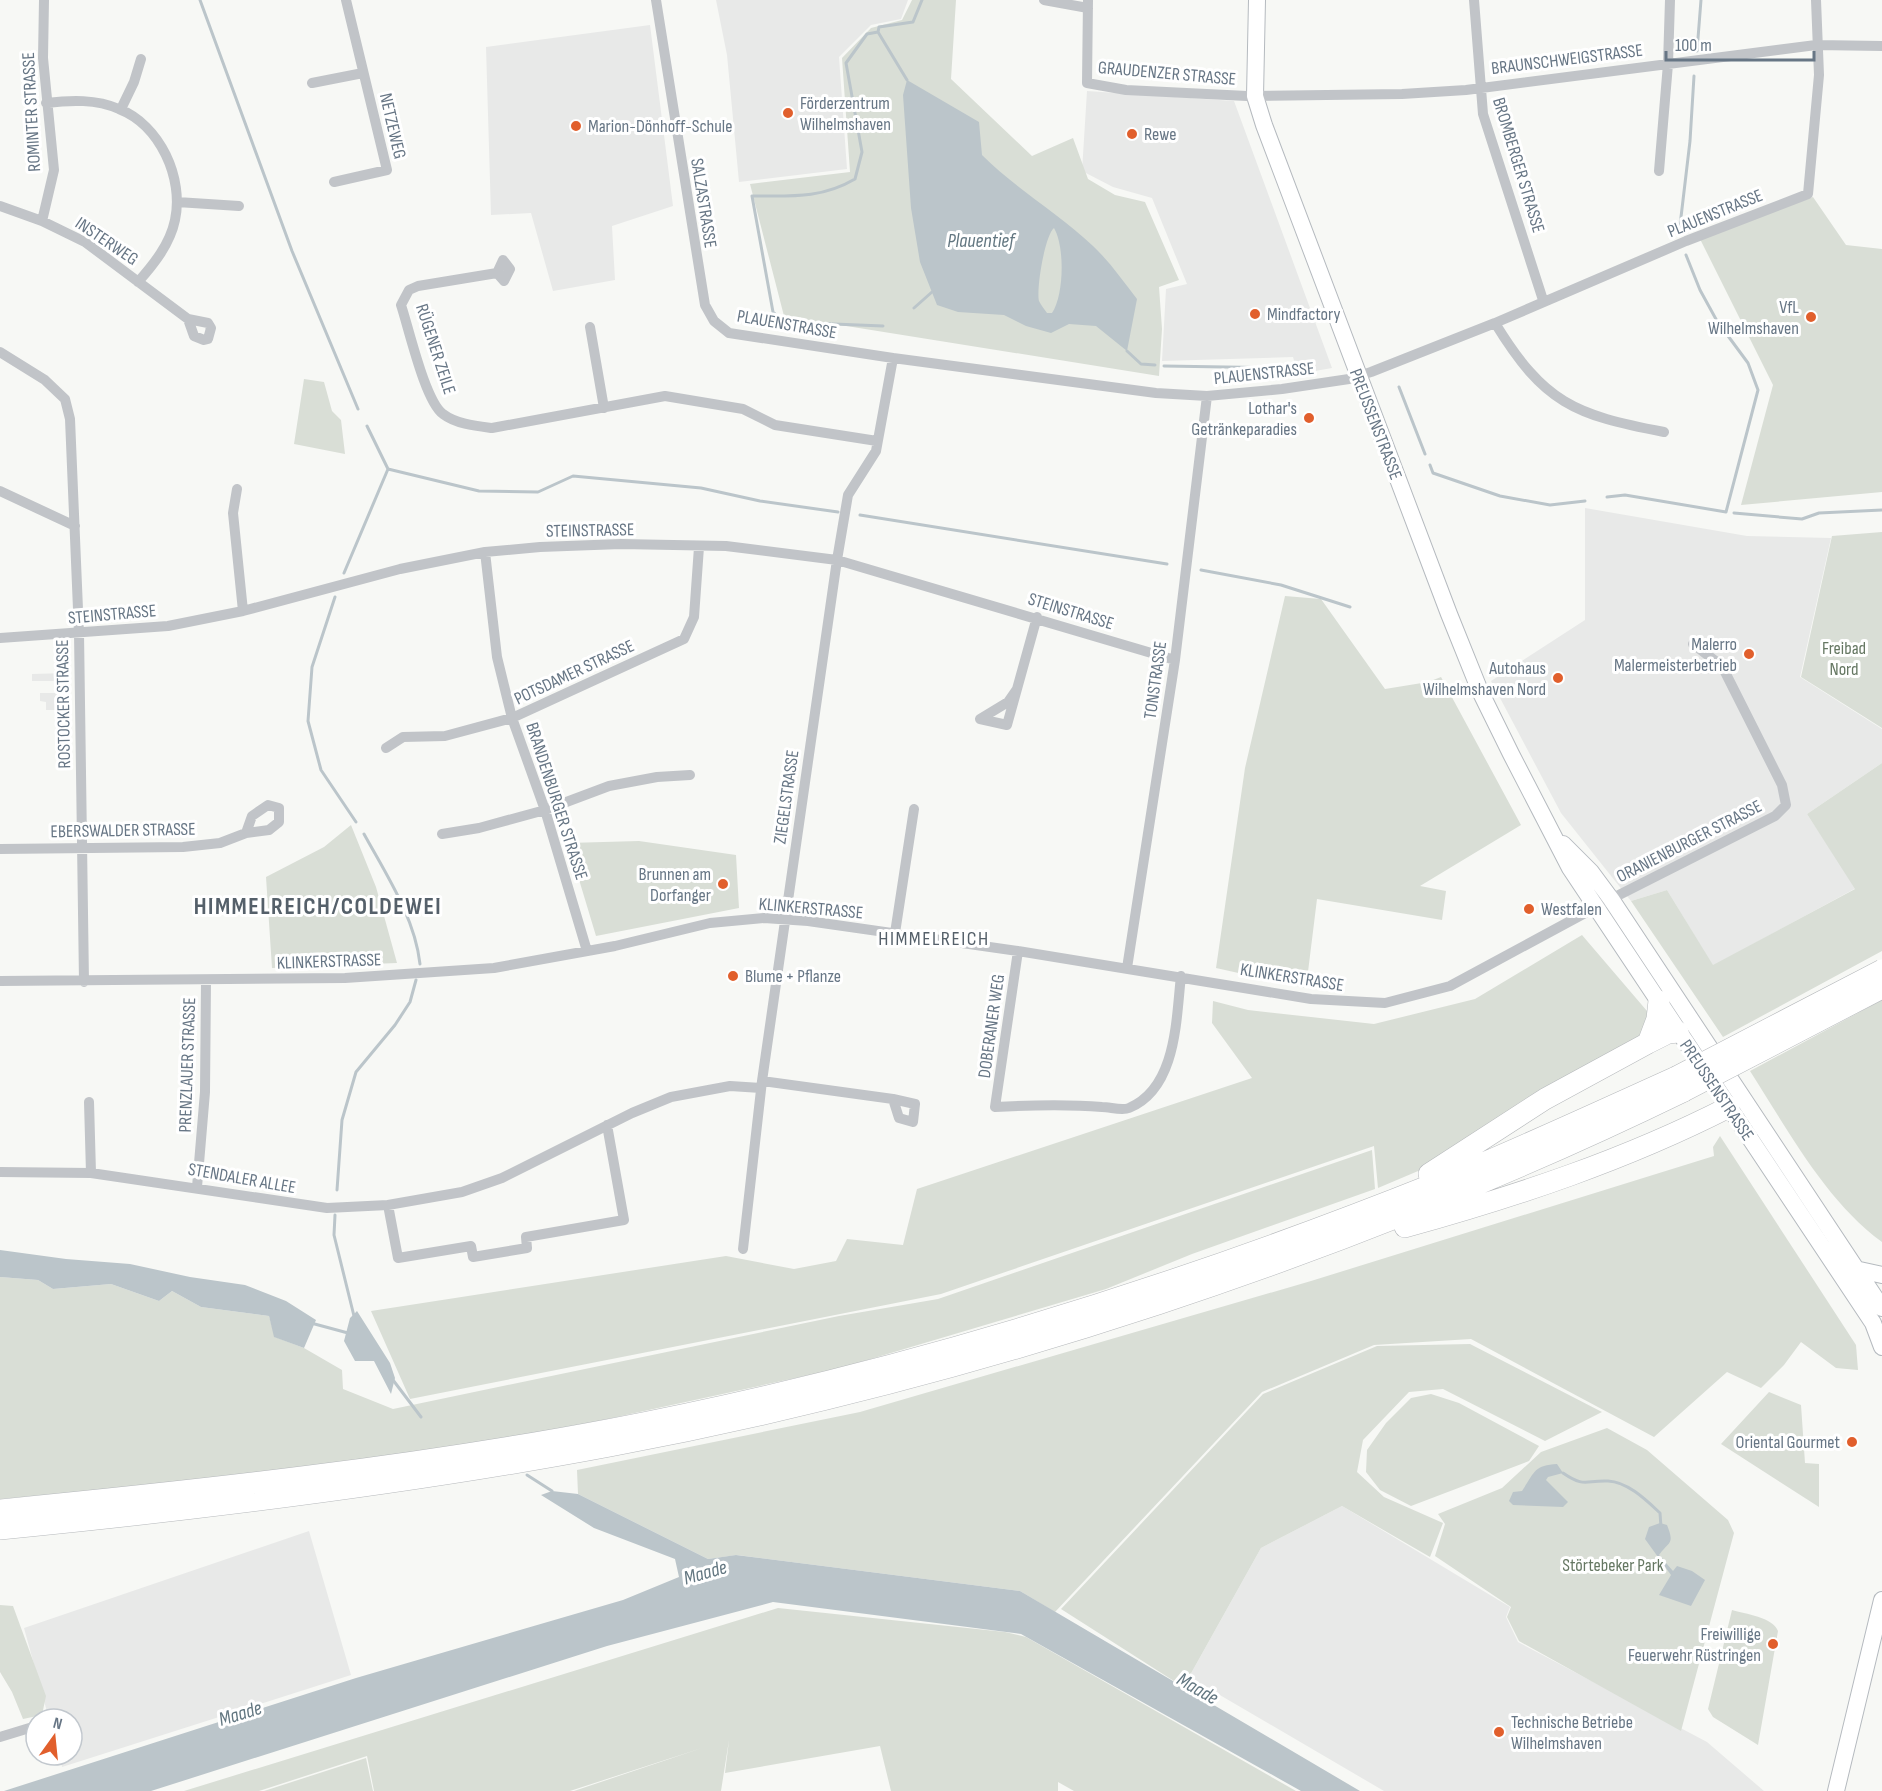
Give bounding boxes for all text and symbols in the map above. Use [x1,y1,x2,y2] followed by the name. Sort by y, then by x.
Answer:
[1666,24,1814,62] scale bar
[1675,35,1712,56] text: 100 m
[1490,40,1644,79] street label: BRAUNSCHWEIGSTRASSE
[18,52,45,172] street label: ROMINTER STRASSE
[1097,57,1237,90] street label: GRAUDENZER STRASSE
[375,91,410,161] street label: NETZEWEG
[800,93,891,135] place label: Förderzentrum Wilhelmshaven
[1488,95,1549,235] street label: BROMBERGER STRASSE
[781,106,795,120] marker: Förderzentrum Wilhelmshaven
[588,116,732,137] place label: Marion-Dönhoff-Schule
[569,119,583,133] marker: Marion-Dönhoff-Schule
[1144,124,1177,145] place label: Rewe
[1125,127,1139,141] marker: Rewe
[686,157,721,249] street label: SALZASTRASSE
[1665,185,1766,242] street label: PLAUENSTRASSE
[71,213,142,270] street label: INSTERWEG
[947,229,1017,253] water label: Plauentief
[1708,297,1799,339] place label: VfL Wilhelmshaven
[411,301,460,397] street label: RÜGENER ZEILE
[1267,304,1340,325] place label: Mindfactory
[735,305,838,344] street label: PLAUENSTRASSE
[1248,307,1262,321] marker: Mindfactory
[1804,310,1818,324] marker: VfL Wilhelmshaven
[1213,358,1315,389] street label: PLAUENSTRASSE
[1345,366,1406,483] street label: PREUSSENSTRASSE
[1191,398,1297,440] place label: Lothar's Getränkeparadies
[1302,411,1316,425] marker: Lothar's Getränkeparadies
[546,519,634,542] street label: STEINSTRASSE
[1026,589,1116,634] street label: STEINSTRASSE
[67,600,157,629] street label: STEINSTRASSE
[1614,634,1737,676] place label: Malerro Malermeisterbetrieb
[511,635,638,709] street label: POTSDAMER STRASSE
[1822,638,1866,680] park label: Freibad Nord
[52,639,75,769] street label: ROSTOCKER STRASSE
[1140,640,1171,720] street label: TONSTRASSE
[1742,647,1756,661] marker: Malerro Malermeisterbetrieb
[1423,658,1546,700] place label: Autohaus Wilhelmshaven Nord
[1551,671,1565,685] marker: Autohaus Wilhelmshaven Nord
[521,720,592,883] street label: BRANDENBURGER STRASSE
[770,749,803,845] street label: ZIEGELSTRASSE
[1613,796,1765,887] street label: ORANIENBURGER STRASSE
[50,819,196,842] street label: EBERSWALDER STRASSE
[639,864,711,906] place label: Brunnen am Dorfanger
[716,877,730,891] marker: Brunnen am Dorfanger
[194,892,442,921] district label: HIMMELREICH/COLDEWEI
[758,893,864,924] street label: KLINKERSTRASSE
[1541,899,1602,920] place label: Westfalen
[1522,902,1536,916] marker: Westfalen
[878,927,990,951] district label: HIMMELREICH
[276,949,382,974] street label: KLINKERSTRASSE
[1239,959,1345,996] street label: KLINKERSTRASSE
[745,966,841,987] place label: Blume + Pflanze
[726,969,740,983] marker: Blume + Pflanze
[974,973,1009,1079] street label: DOBERANER WEG
[175,997,200,1133] street label: PRENZLAUER STRASSE
[1675,1036,1758,1145] street label: PREUSSENSTRASSE
[186,1159,297,1198] street label: STENDALER ALLEE
[1736,1432,1841,1453] place label: Oriental Gourmet
[1845,1435,1859,1449] marker: Oriental Gourmet
[681,1555,730,1591] water label: Maade
[1562,1555,1664,1576] park label: Störtebeker Park
[1628,1624,1761,1666] place label: Freiwillige Feuerwehr Rüstringen
[1766,1637,1780,1651] marker: Freiwillige Feuerwehr Rüstringen
[1173,1668,1223,1710] water label: Maade
[216,1696,265,1732] water label: Maade
[24,1707,84,1767] north arrow
[1511,1712,1633,1754] place label: Technische Betriebe Wilhelmshaven
[51,1714,64,1734] text: N
[1492,1725,1506,1739] marker: Technische Betriebe Wilhelmshaven

